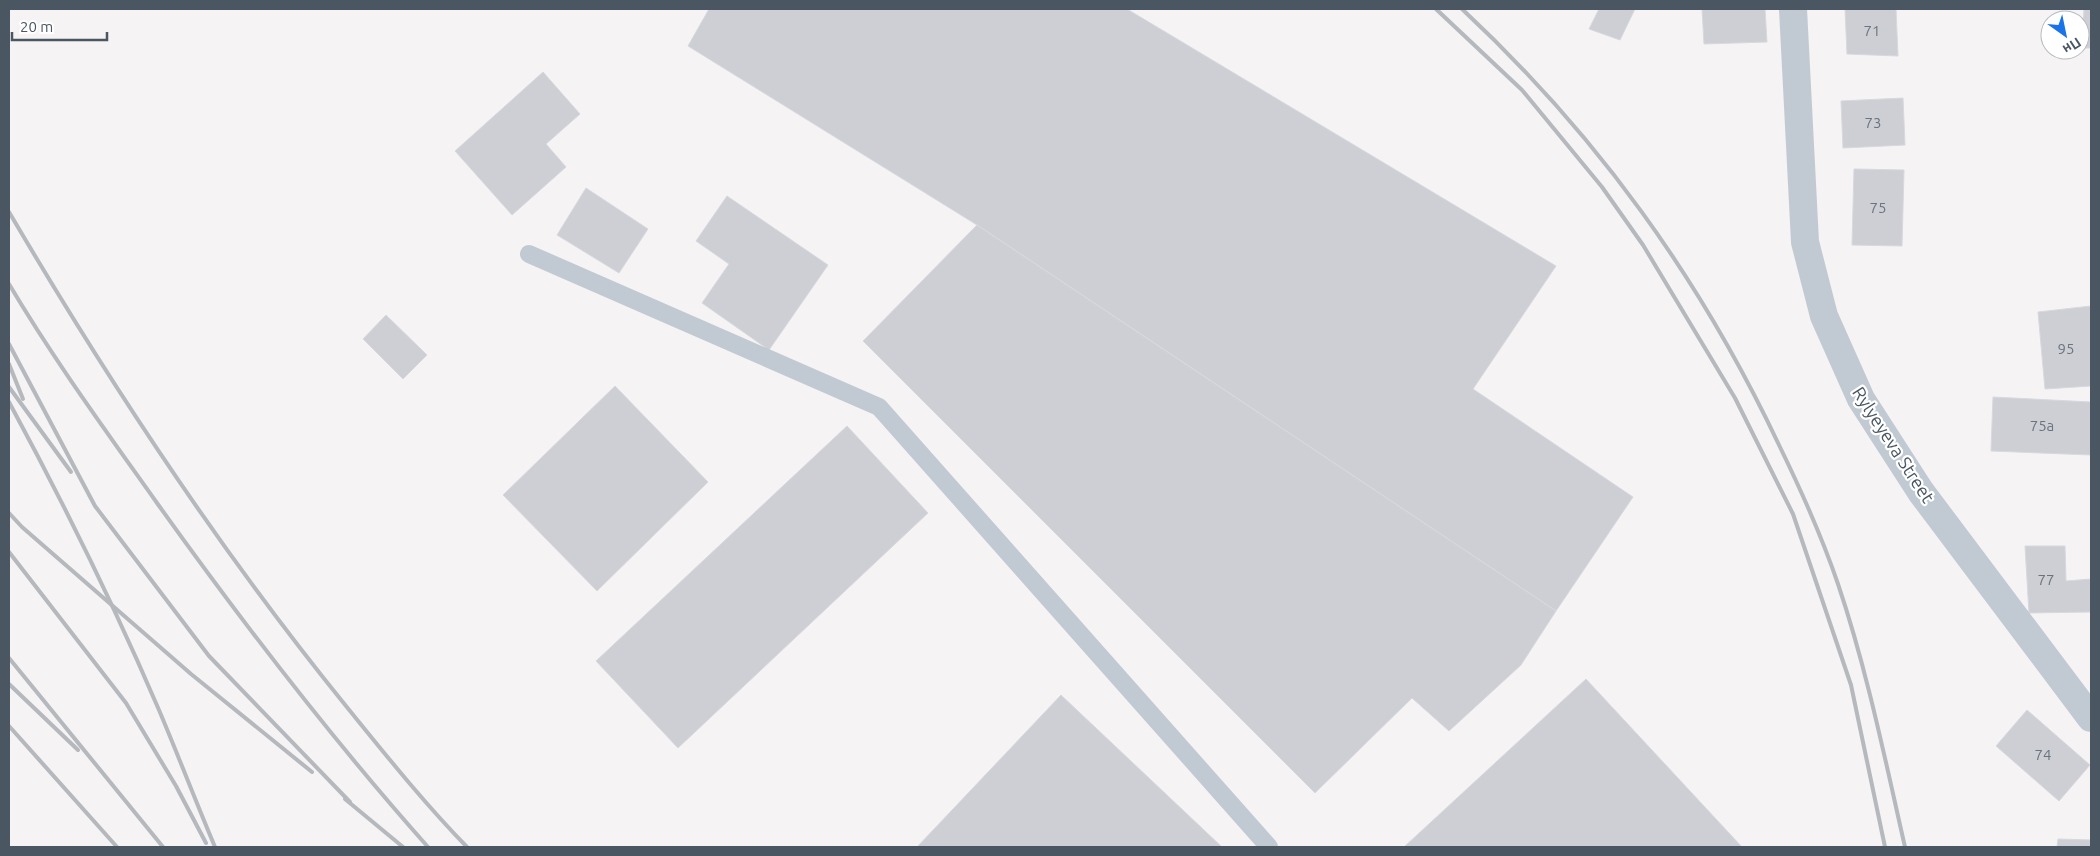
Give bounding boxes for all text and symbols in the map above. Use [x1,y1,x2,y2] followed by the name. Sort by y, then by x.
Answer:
[12,10,108,42] scale bar
[2040,10,2090,60] north arrow
[20,18,53,35] text: 20 m
[1864,22,1880,39] house number: 71
[2060,34,2084,58] text: Пн
[1865,114,1881,131] house number: 73
[1870,199,1886,216] house number: 75
[2058,340,2074,357] house number: 95
[1849,383,1939,506] street label: Rylyeyeva Street
[2030,417,2054,434] house number: 75а
[2038,571,2054,588] house number: 77
[2035,746,2051,763] house number: 74

